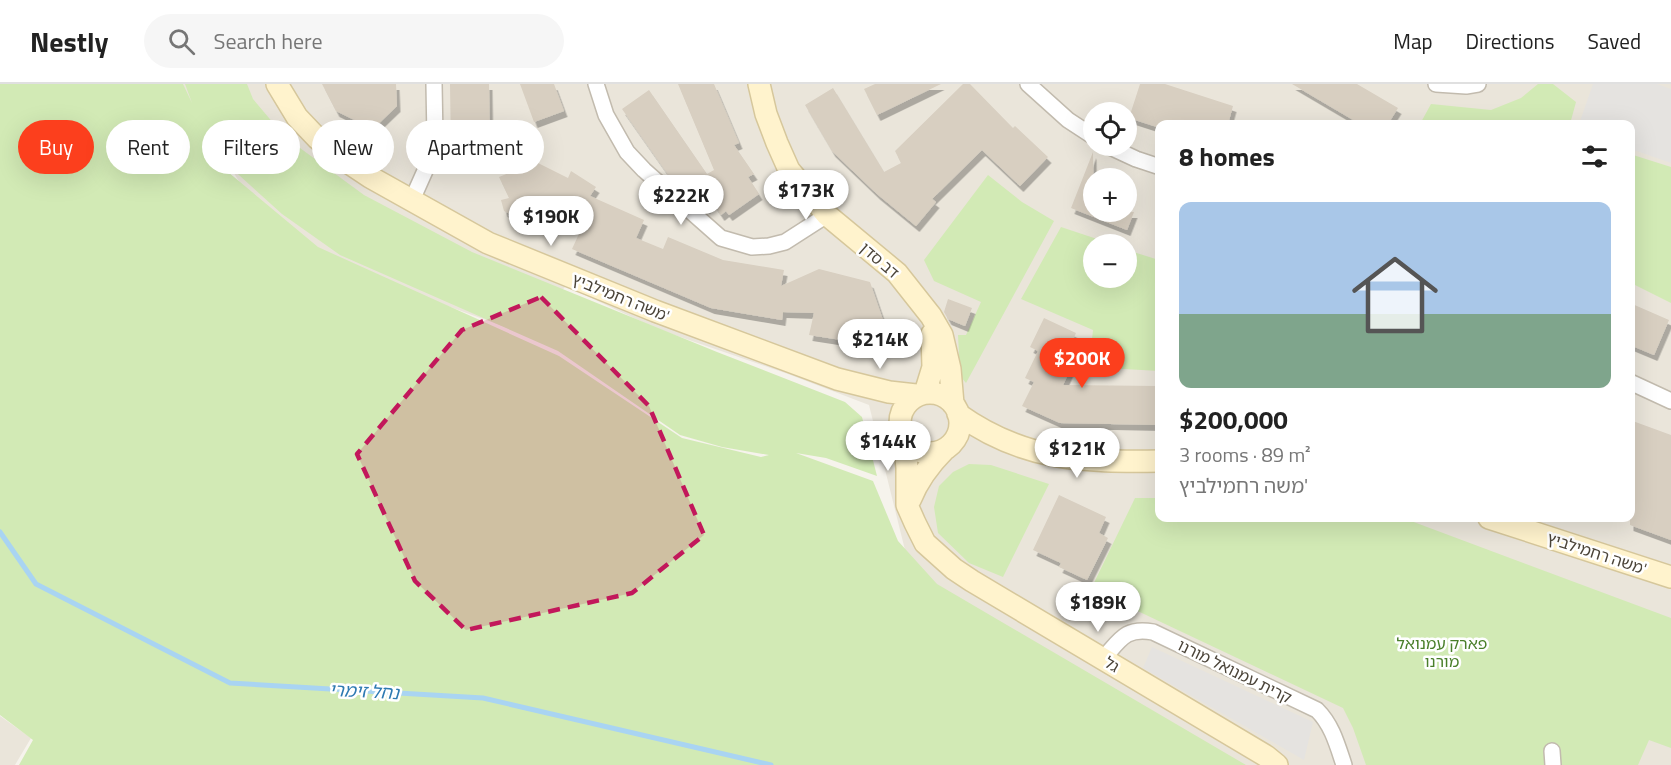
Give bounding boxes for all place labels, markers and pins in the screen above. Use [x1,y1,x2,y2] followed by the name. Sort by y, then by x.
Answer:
[764,170,848,221] pin: $173K
[639,175,723,226] pin: $222K
[509,196,593,247] pin: $190K
[838,319,922,370] pin: $214K
[1040,338,1124,389] pin: $200K
[846,421,930,472] pin: $144K
[1035,428,1119,479] pin: $121K
[1056,582,1140,633] pin: $189K

